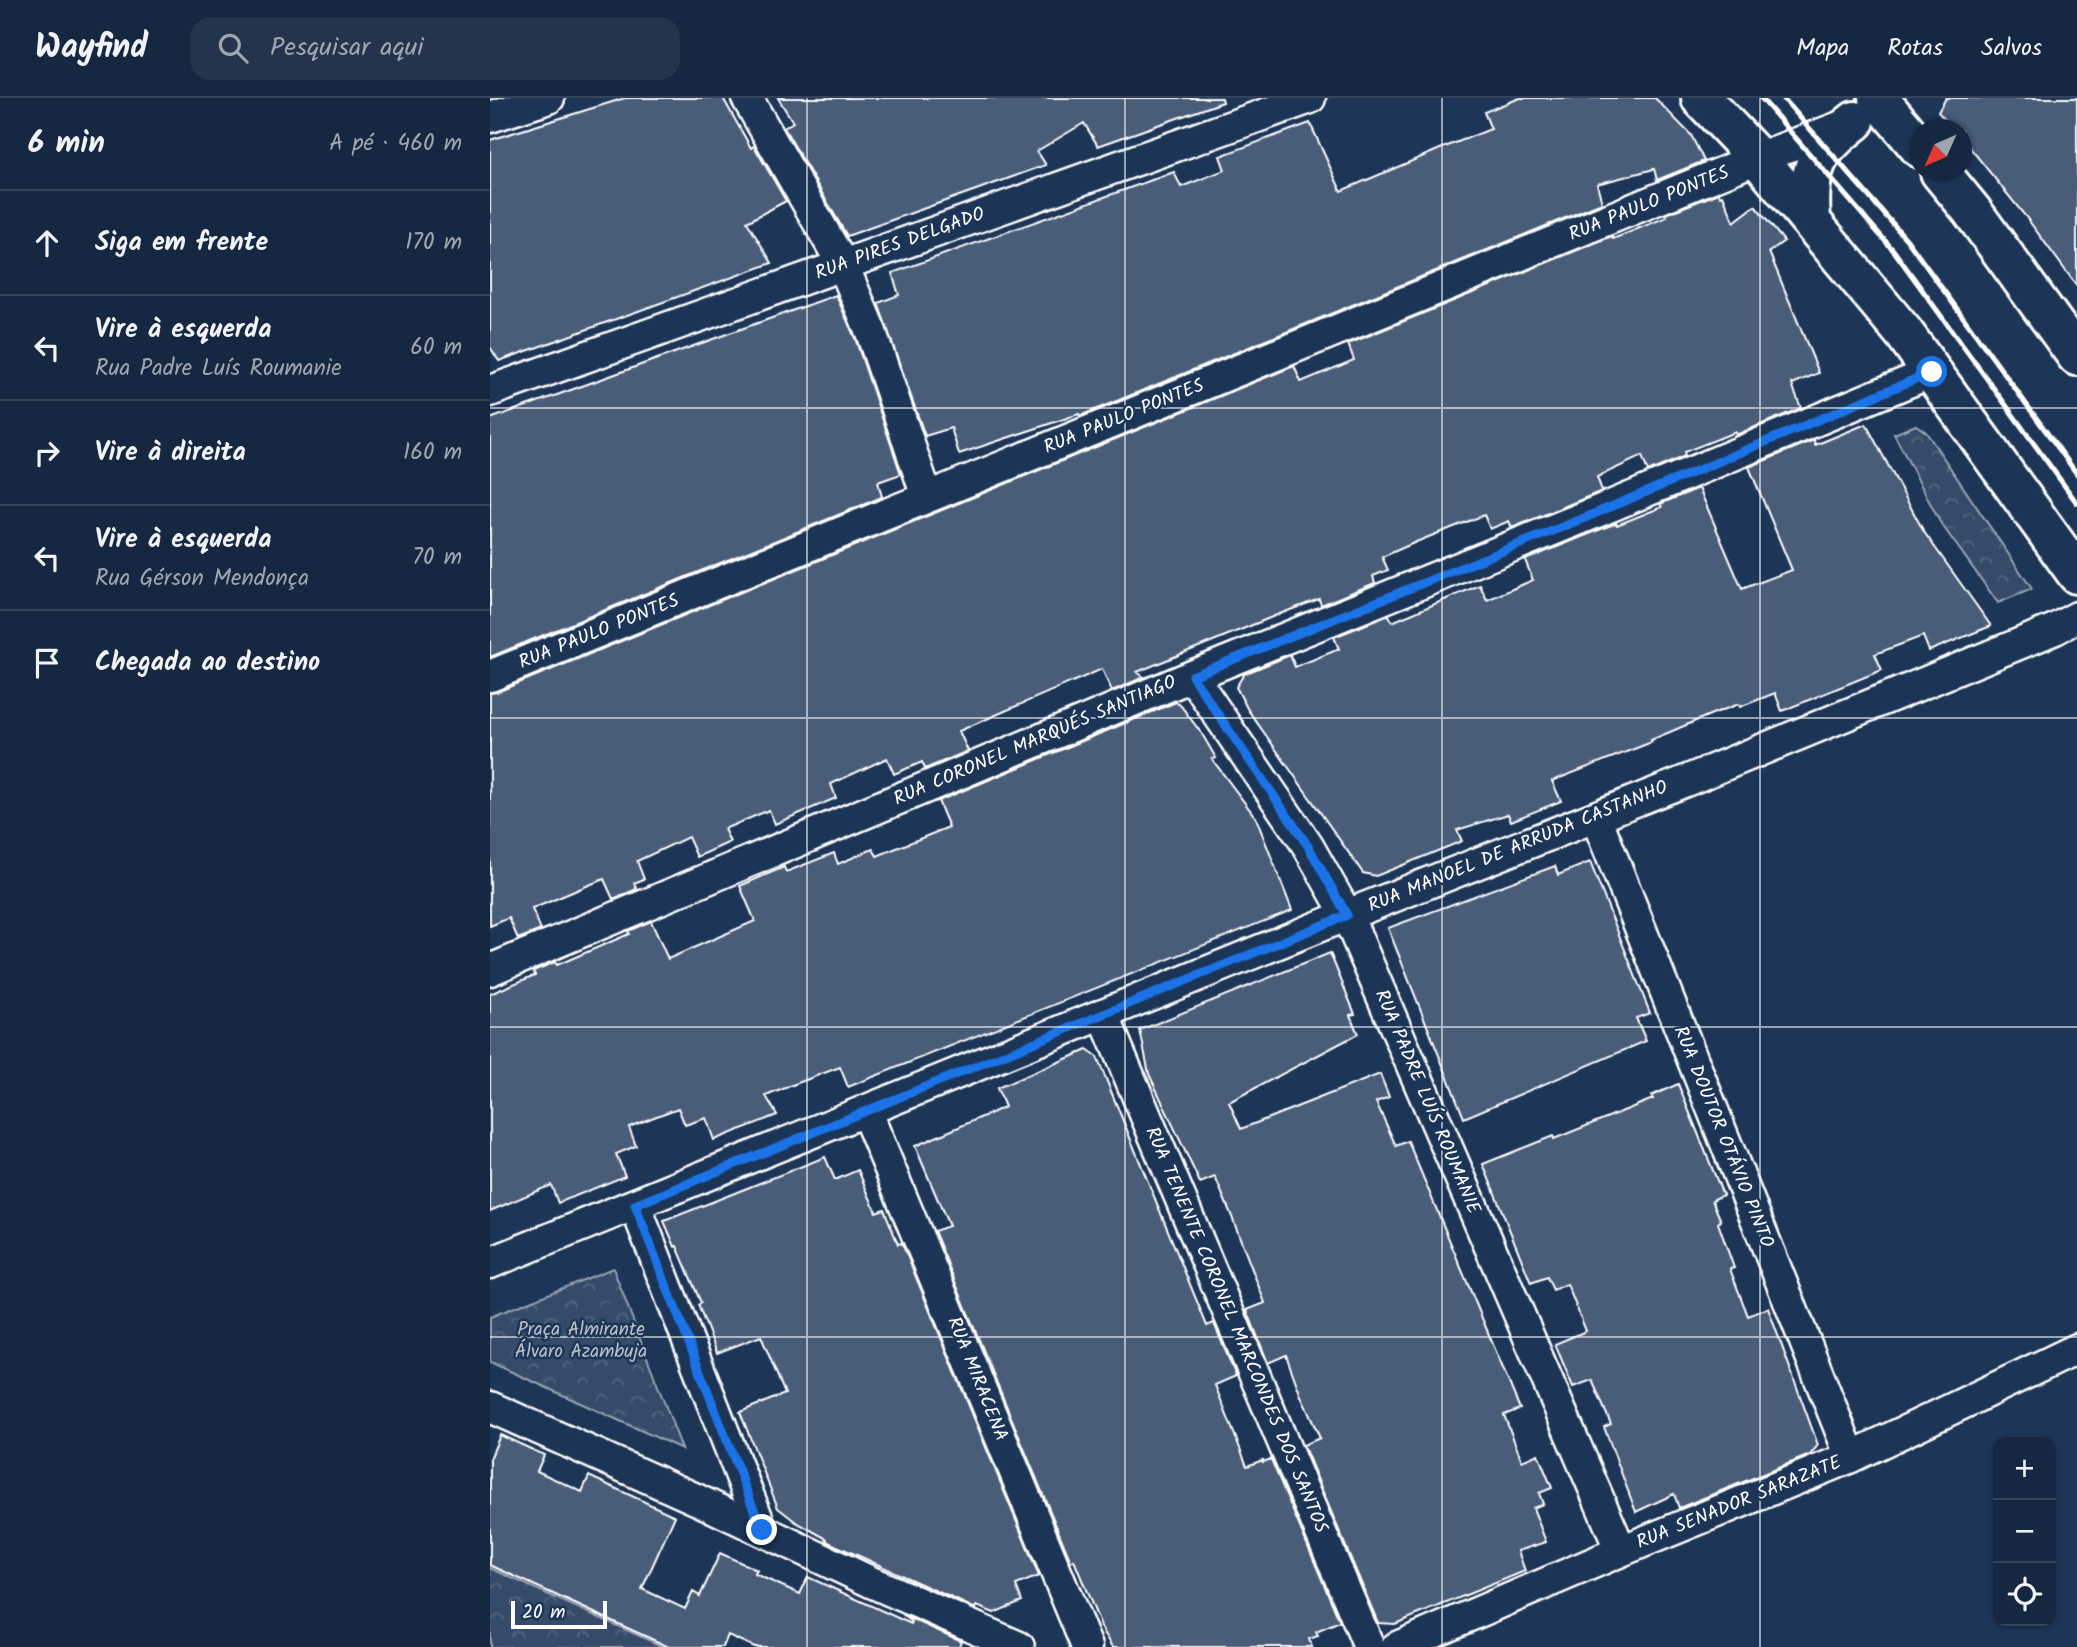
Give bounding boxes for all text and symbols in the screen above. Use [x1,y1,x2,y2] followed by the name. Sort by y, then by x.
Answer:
[190,17,680,80] search box
[35,22,148,75] text: Wayfind
[270,27,424,69] text: Pesquisar aqui
[214,29,252,67] icon: search
[1796,29,1849,68] text: Mapa
[1887,29,1943,68] text: Rotas
[1981,29,2042,68] text: Salvos
[1909,119,1972,182] north arrow
[28,120,105,168] text: 6 min
[329,126,462,162] text: A pé · 460 m
[1564,158,1734,250] street label: RUA PAULO PONTES
[811,199,989,289] street label: RUA PIRES DELGADO
[95,222,268,264] text: Siga em frente
[28,224,66,262] icon: ahead
[405,225,462,261] text: 170 m
[95,309,272,351] text: Vire à esquerda
[28,329,66,367] icon: left
[410,330,462,366] text: 60 m
[95,351,342,387] text: Rua Padre Luís Roumanie
[1916,356,1947,387] route start
[1039,371,1209,463] street label: RUA PAULO PONTES
[95,432,246,474] text: Vire à direita
[28,434,66,472] icon: right
[403,435,462,471] text: 160 m
[95,519,272,561] text: Vire à esquerda
[28,539,66,577] icon: left
[412,540,462,576] text: 70 m
[95,561,309,597] text: Rua Gérson Mendonça
[514,586,684,678] street label: RUA PAULO PONTES
[95,642,320,684] text: Chegada ao destino
[28,644,66,682] icon: arrive
[889,668,1181,814] street label: RUA CORONEL MARQUÉS SANTIAGO
[1363,773,1673,921] street label: RUA MANOEL DE ARRUDA CASTANHO
[1366,985,1488,1220] street label: RUA PADRE LUÍS ROUMANIE
[1665,1022,1781,1253] street label: RUA DOUTOR OTÁVIO PINTO
[1136,1122,1336,1538] street label: RUA TENENTE CORONEL MARCONDES DOS SANTOS
[938,1312,1016,1446] street label: RUA MIRACENA
[515,1315,647,1367] park label: Praça Almirante Álvaro Azambuja
[1993,1437,2056,1626] map controls
[1993,1437,2056,1500] button: +
[1632,1448,1847,1558] street label: RUA SENADOR SARAZATE
[1993,1500,2056,1563] button: −
[746,1514,777,1545] route end
[1993,1563,2056,1626] button: locate
[511,1598,607,1630] scale bar
[522,1598,565,1628] text: 20 m

